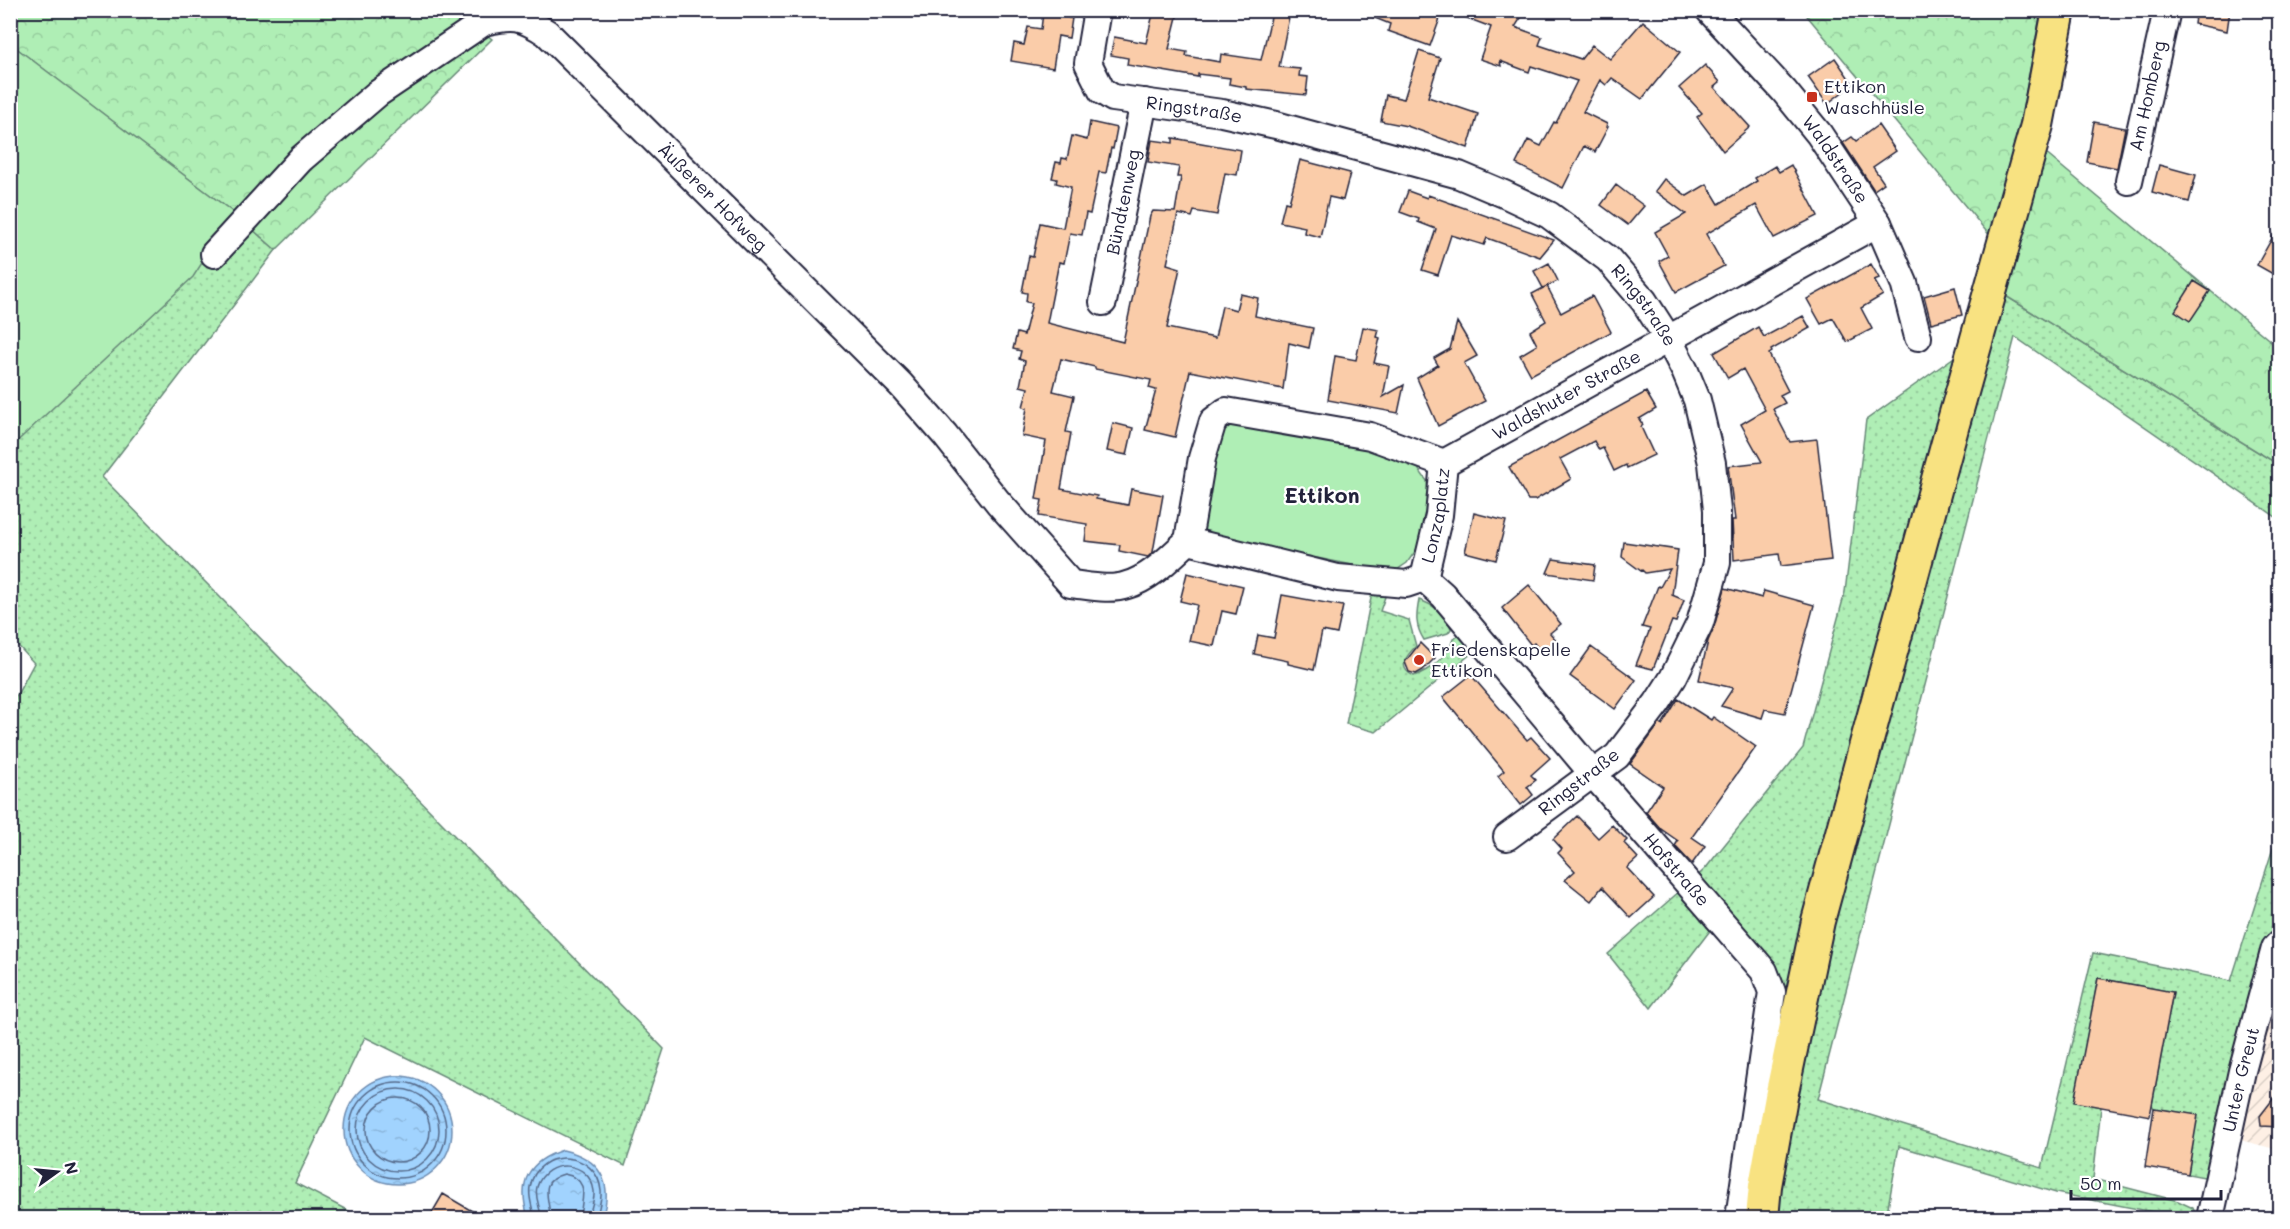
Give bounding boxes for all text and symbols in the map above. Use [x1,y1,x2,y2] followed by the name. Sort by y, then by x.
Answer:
[2123,38,2171,153] street label: Am Homberg
[1824,74,1925,119] place label: Ettikon Waschhüsle
[1145,90,1245,128] street label: Ringstraße
[1805,90,1819,104] marker: Ettikon Waschhüsle
[1797,109,1875,208] street label: Waldstraße
[653,137,773,257] street label: Äußerer Hofweg
[1100,147,1145,257] street label: Bündtenweg
[1606,258,1683,350] street label: Ringstraße
[1487,344,1645,445] street label: Waldshuter Straße
[1415,467,1454,565] street label: Lonzaplatz
[1284,481,1360,508] district label: Ettikon
[1431,637,1571,682] place label: Friedenskapelle Ettikon
[1412,653,1426,667] marker: Friedenskapelle Ettikon
[1533,742,1624,821] street label: Ringstraße
[1638,827,1716,911] street label: Hofstraße
[2216,1024,2264,1134] street label: Unter Greut
[27,1142,87,1202] north arrow
[60,1159,84,1177] text: N
[2071,1163,2221,1201] scale bar
[2080,1171,2122,1195] text: 50 m

